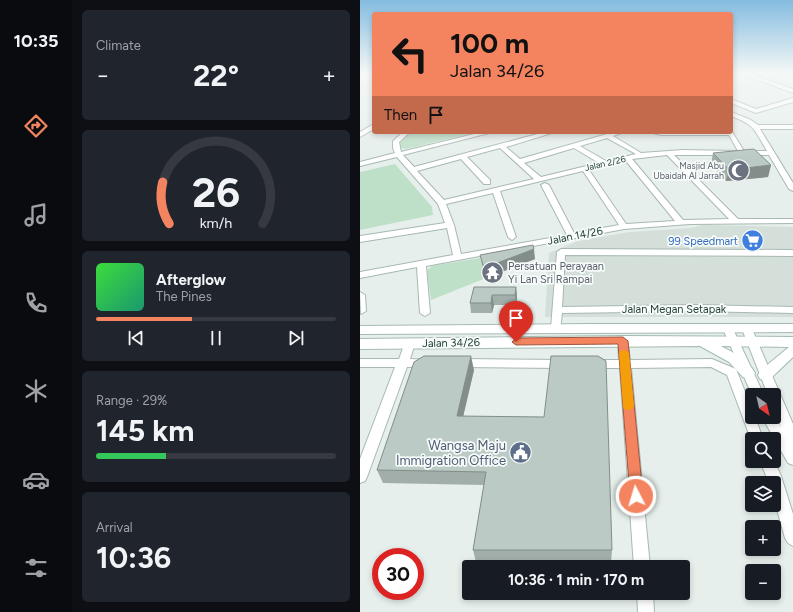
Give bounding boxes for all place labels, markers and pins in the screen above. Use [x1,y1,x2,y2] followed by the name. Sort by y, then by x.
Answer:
[726,157,752,183] mosque icon: Masjid Abu Ubaidah Al Jarrah
[653,160,724,181] place label: Masjid Abu Ubaidah Al Jarrah
[740,228,766,254] supermarket icon: 99 Speedmart
[668,235,738,248] place label: 99 Speedmart
[480,259,506,285] temple icon: Persatuan Perayaan Yi Lan Sri Rampai
[508,260,604,286] place label: Persatuan Perayaan Yi Lan Sri Rampai
[499,301,533,342] pin
[396,438,506,468] place label: Wangsa Maju Immigration Office
[508,439,534,465] public building icon: Wangsa Maju Immigration Office

